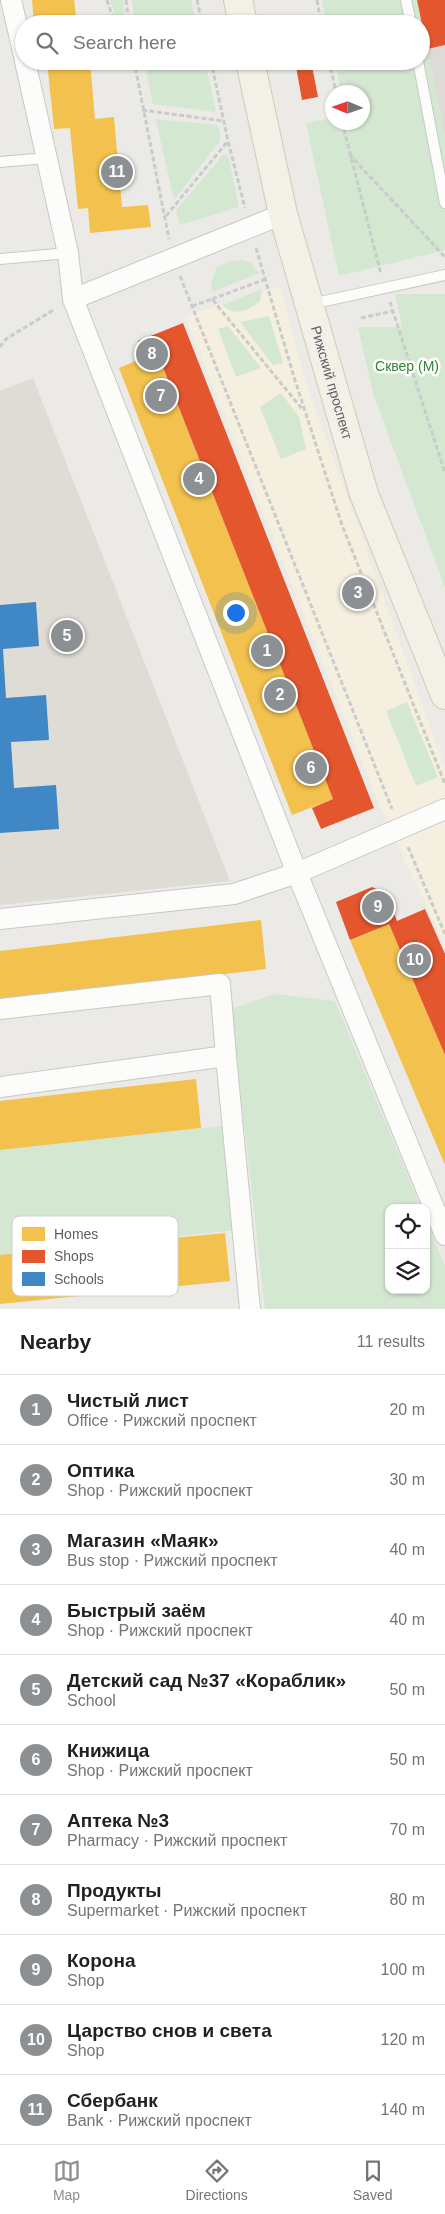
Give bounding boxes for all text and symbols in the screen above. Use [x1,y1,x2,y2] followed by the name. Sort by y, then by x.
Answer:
[15,15,430,70] search box
[33,29,61,57] icon: search
[73,32,177,53] text: Search here
[325,85,370,130] north arrow
[101,153,133,191] pin: 11
[308,324,356,442] street label: Рижский проспект
[136,335,168,373] pin: 8
[375,358,439,374] park label: Сквер (М)
[145,377,177,415] pin: 7
[183,460,215,498] pin: 4
[342,574,374,612] pin: 3
[223,600,249,626] your location
[51,617,83,655] pin: 5
[251,632,283,670] pin: 1
[264,676,296,714] pin: 2
[295,749,327,787] pin: 6
[362,888,394,926] pin: 9
[399,941,431,979] pin: 10
[385,1204,430,1294] map controls
[385,1204,430,1249] button: locate
[12,1216,178,1296] legend
[54,1226,98,1242] text: Homes
[54,1248,94,1264] text: Shops
[385,1249,430,1294] button: layers
[54,1271,104,1287] text: Schools
[20,1330,91,1353] text: Nearby
[357,1333,425,1350] text: 11 results
[67,1390,189,1411] text: Чистый лист
[32,1401,40,1418] text: 1
[389,1401,425,1418] text: 20 m
[67,1412,257,1429] text: Office · Рижский проспект
[67,1460,134,1481] text: Оптика
[32,1471,40,1488] text: 2
[389,1471,425,1488] text: 30 m
[67,1482,253,1499] text: Shop · Рижский проспект
[67,1530,219,1551] text: Магазин «Маяк»
[32,1541,40,1558] text: 3
[389,1541,425,1558] text: 40 m
[67,1552,278,1569] text: Bus stop · Рижский проспект
[67,1600,206,1621] text: Быстрый заём
[32,1611,40,1628] text: 4
[389,1611,425,1628] text: 40 m
[67,1622,253,1639] text: Shop · Рижский проспект
[67,1670,346,1691] text: Детский сад №37 «Кораблик»
[32,1681,40,1698] text: 5
[389,1681,425,1698] text: 50 m
[67,1692,116,1709] text: School
[67,1740,149,1761] text: Книжица
[32,1751,40,1768] text: 6
[389,1751,425,1768] text: 50 m
[67,1762,253,1779] text: Shop · Рижский проспект
[67,1810,169,1831] text: Аптека №3
[32,1821,40,1838] text: 7
[389,1821,425,1838] text: 70 m
[67,1832,287,1849] text: Pharmacy · Рижский проспект
[67,1880,162,1901] text: Продукты
[32,1891,40,1908] text: 8
[389,1891,425,1908] text: 80 m
[67,1902,307,1919] text: Supermarket · Рижский проспект
[67,1950,135,1971] text: Корона
[32,1961,40,1978] text: 9
[381,1961,425,1978] text: 100 m
[67,1972,104,1989] text: Shop
[67,2020,272,2041] text: Царство снов и света
[27,2031,45,2048] text: 10
[381,2031,425,2048] text: 120 m
[67,2042,104,2059] text: Shop
[67,2090,158,2111] text: Сбербанк
[28,2101,44,2118] text: 11
[381,2101,425,2118] text: 140 m
[67,2112,252,2129] text: Bank · Рижский проспект
[53,2157,81,2203] tab: Map
[186,2157,248,2203] tab: Directions
[353,2157,392,2203] tab: Saved

